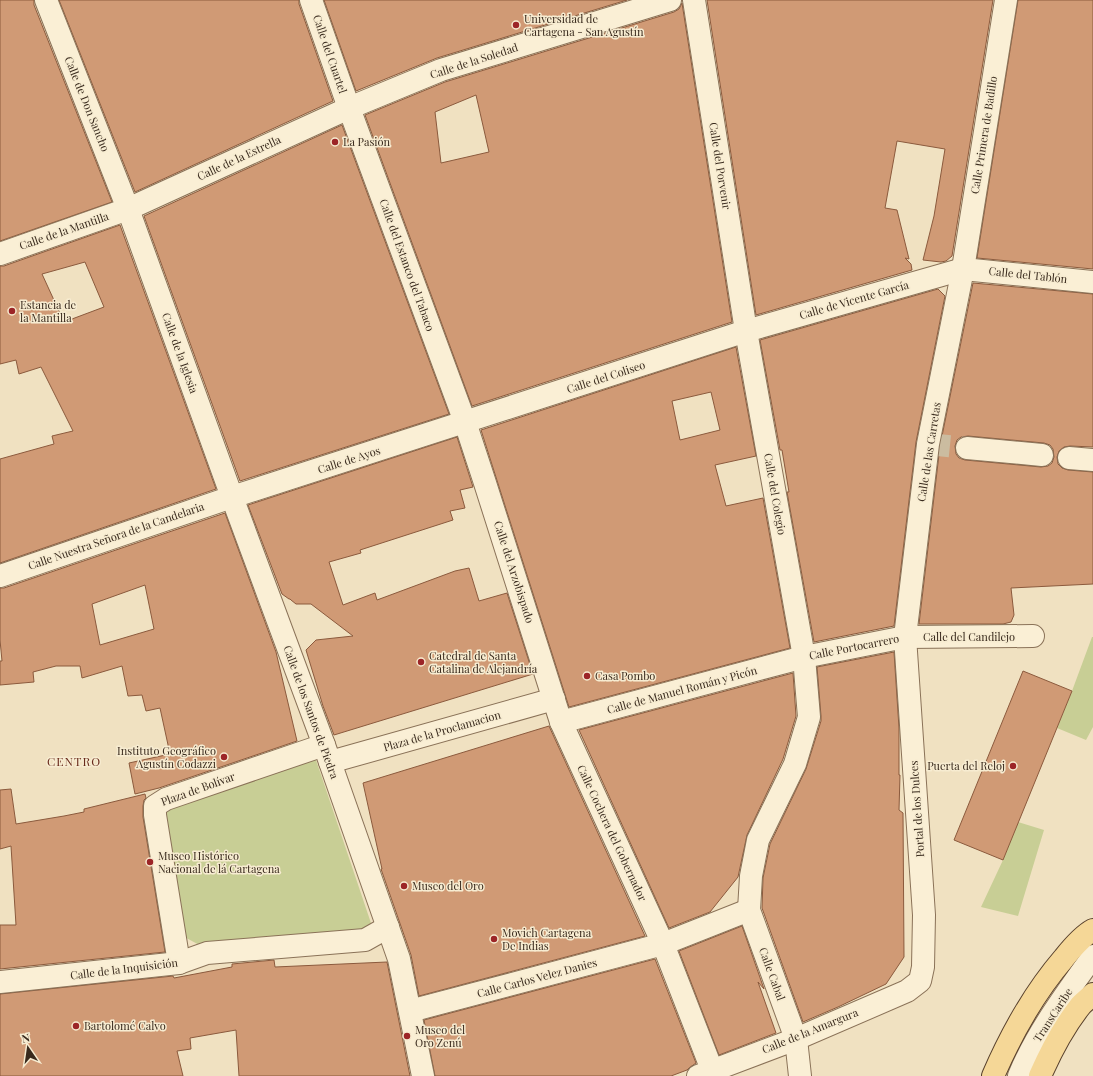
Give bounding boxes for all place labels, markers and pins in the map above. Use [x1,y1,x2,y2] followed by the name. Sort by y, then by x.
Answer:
[524,11,644,39] place label: Universidad de Cartagena - San Agustín
[511,20,521,30] marker: Universidad de Cartagena - San Agustín
[343,134,391,149] place label: La Pasión
[330,137,340,147] marker: La Pasión
[20,297,77,325] place label: Estancia de la Mantilla
[7,306,17,316] marker: Estancia de la Mantilla
[429,648,538,676] place label: Catedral de Santa Catalina de Alejandría
[416,657,426,667] marker: Catedral de Santa Catalina de Alejandría
[595,668,655,683] place label: Casa Pombo
[582,671,592,681] marker: Casa Pombo
[117,743,216,771] place label: Instituto Geográfico Agustín Codazzi
[219,752,229,762] marker: Instituto Geográfico Agustín Codazzi
[927,758,1005,773] place label: Puerta del Reloj
[1008,761,1018,771] marker: Puerta del Reloj
[158,848,280,876] place label: Museo Histórico Nacional de lá Cartagena
[145,857,155,867] marker: Museo Histórico Nacional de lá Cartagena
[412,878,484,893] place label: Museo del Oro
[399,881,409,891] marker: Museo del Oro
[502,925,592,953] place label: Movich Cartagena De Indias
[489,934,499,944] marker: Movich Cartagena De Indias
[84,1018,166,1033] place label: Bartolomé Calvo
[71,1021,81,1031] marker: Bartolomé Calvo
[415,1022,465,1050] place label: Museo del Oro Zenú
[402,1031,412,1041] marker: Museo del Oro Zenú

